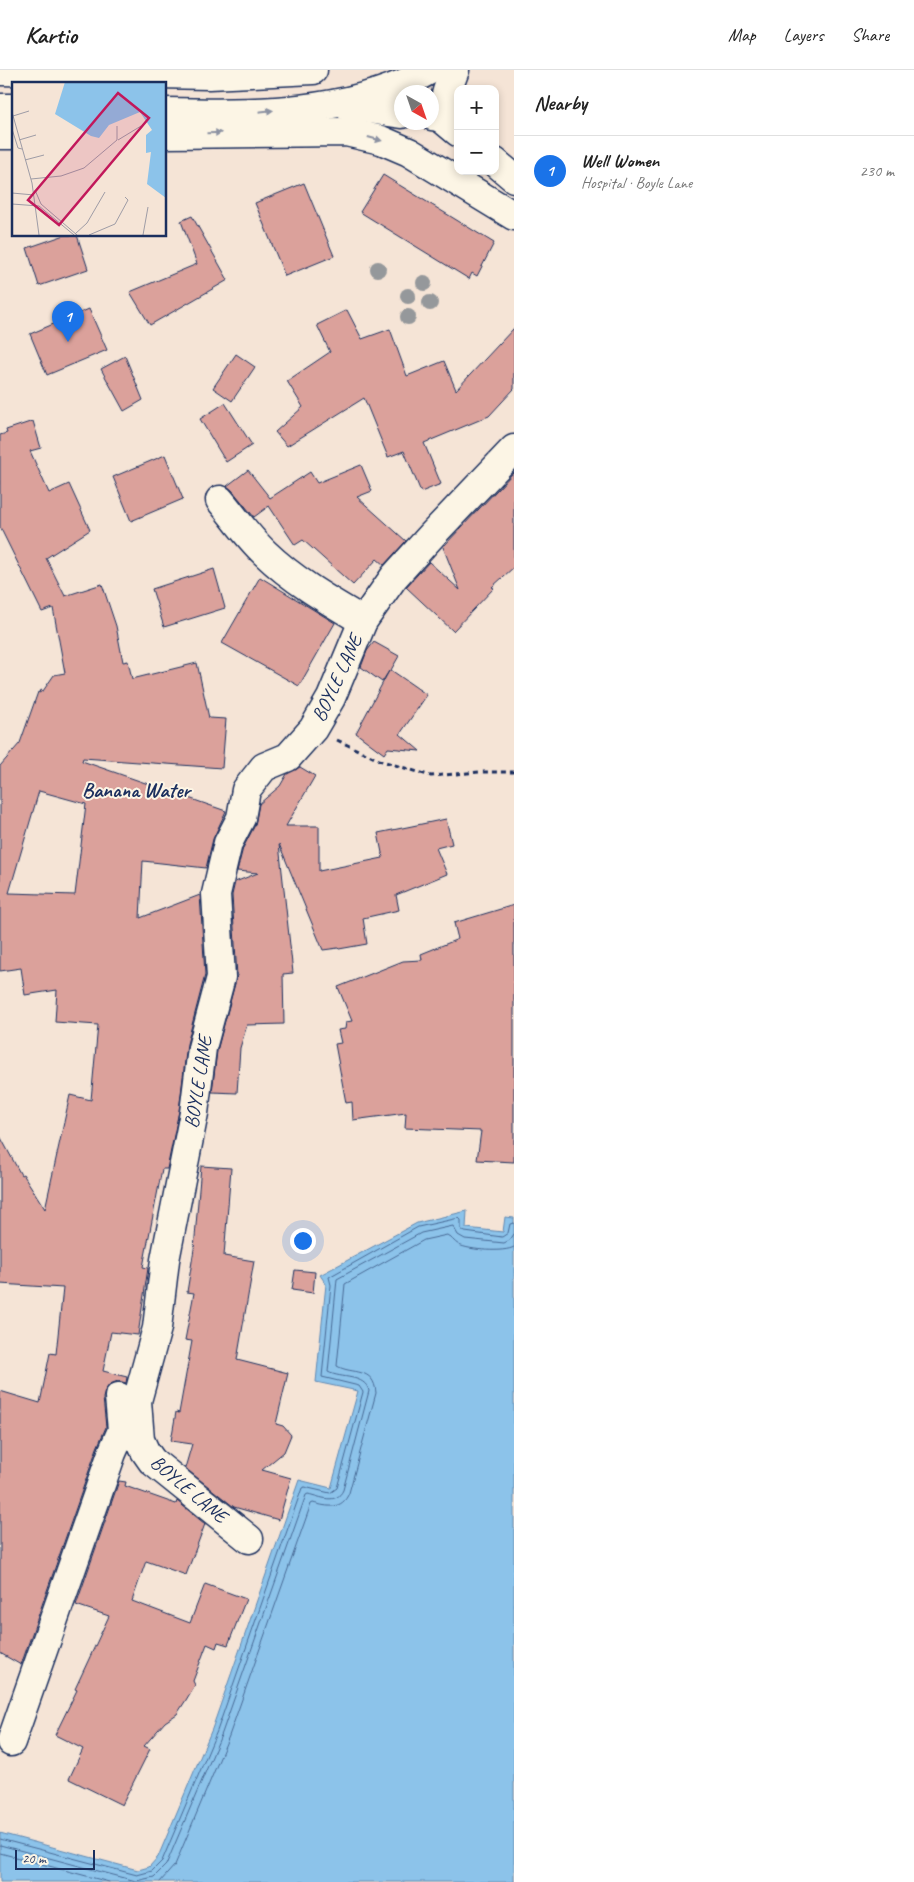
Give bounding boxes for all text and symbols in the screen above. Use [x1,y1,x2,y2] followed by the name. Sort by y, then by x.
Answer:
[25,20,77,50] text: Kartio
[728,24,756,46] text: Map
[784,24,823,46] text: Layers
[851,24,889,46] text: Share
[12,82,166,236] inset map
[394,85,439,130] north arrow
[454,85,499,175] map controls
[454,85,499,130] button: +
[534,90,587,116] text: Nearby
[258,107,274,115] one-way arrow
[206,129,222,137] one-way arrow
[454,130,499,175] button: −
[368,136,383,144] one-way arrow
[581,149,659,173] text: Well Women
[546,161,554,181] text: 1
[860,161,894,181] text: 230 m
[581,173,692,193] text: Hospital · Boyle Lane
[52,301,84,342] pin: 1
[306,628,369,725] street label: BOYLE LANE
[82,777,192,803] district label: Banana Water
[178,1032,218,1130] street label: BOYLE LANE
[290,1228,316,1254] your location
[145,1450,235,1530] street label: BOYLE LANE
[15,1847,95,1870] scale bar
[22,1850,46,1867] text: 20 m

